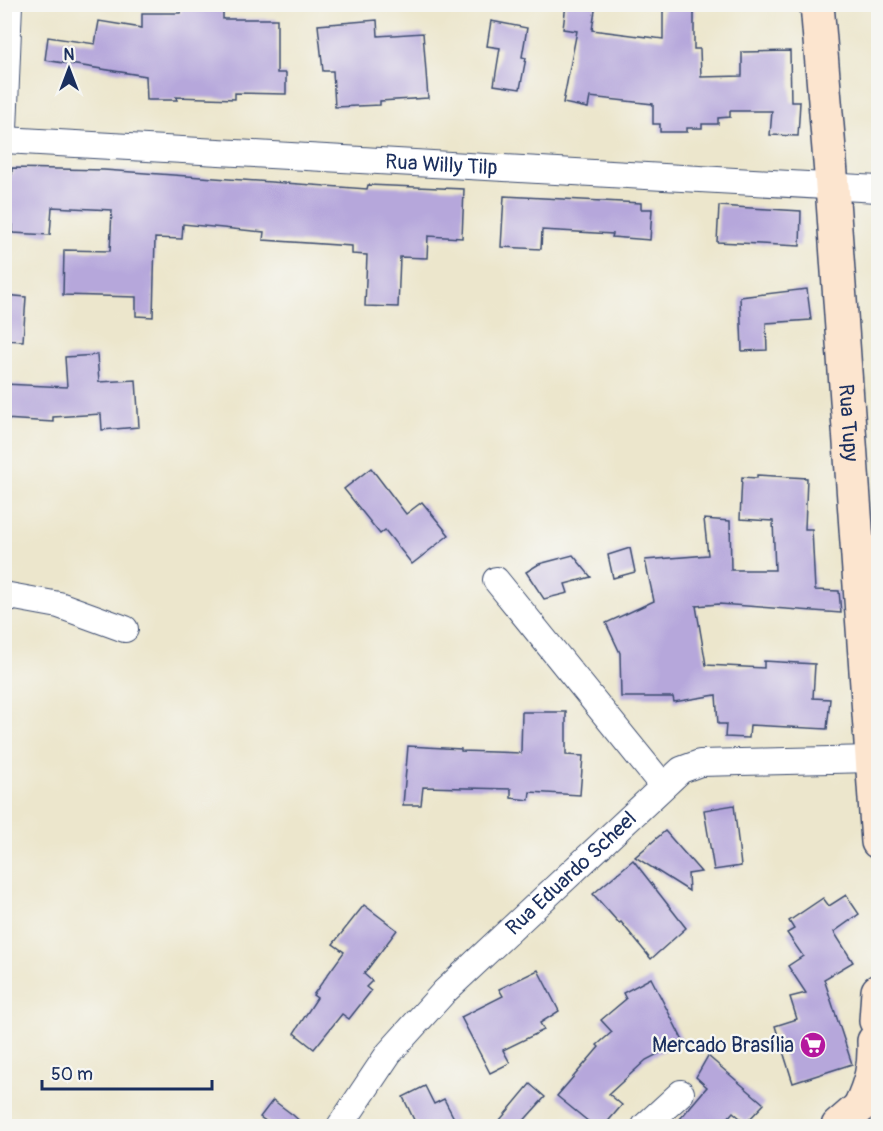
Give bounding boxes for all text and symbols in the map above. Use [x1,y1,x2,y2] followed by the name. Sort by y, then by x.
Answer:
[39,39,99,99] north arrow
[64,45,75,65] text: N
[384,148,498,181] street label: Rua Willy Tilp
[832,383,865,462] street label: Rua Tupy
[500,805,642,941] street label: Rua Eduardo Scheel
[798,1030,828,1060] supermarket icon: Mercado Brasília
[652,1032,794,1059] place label: Mercado Brasília
[42,1053,212,1091] scale bar
[51,1063,93,1086] text: 50 m

